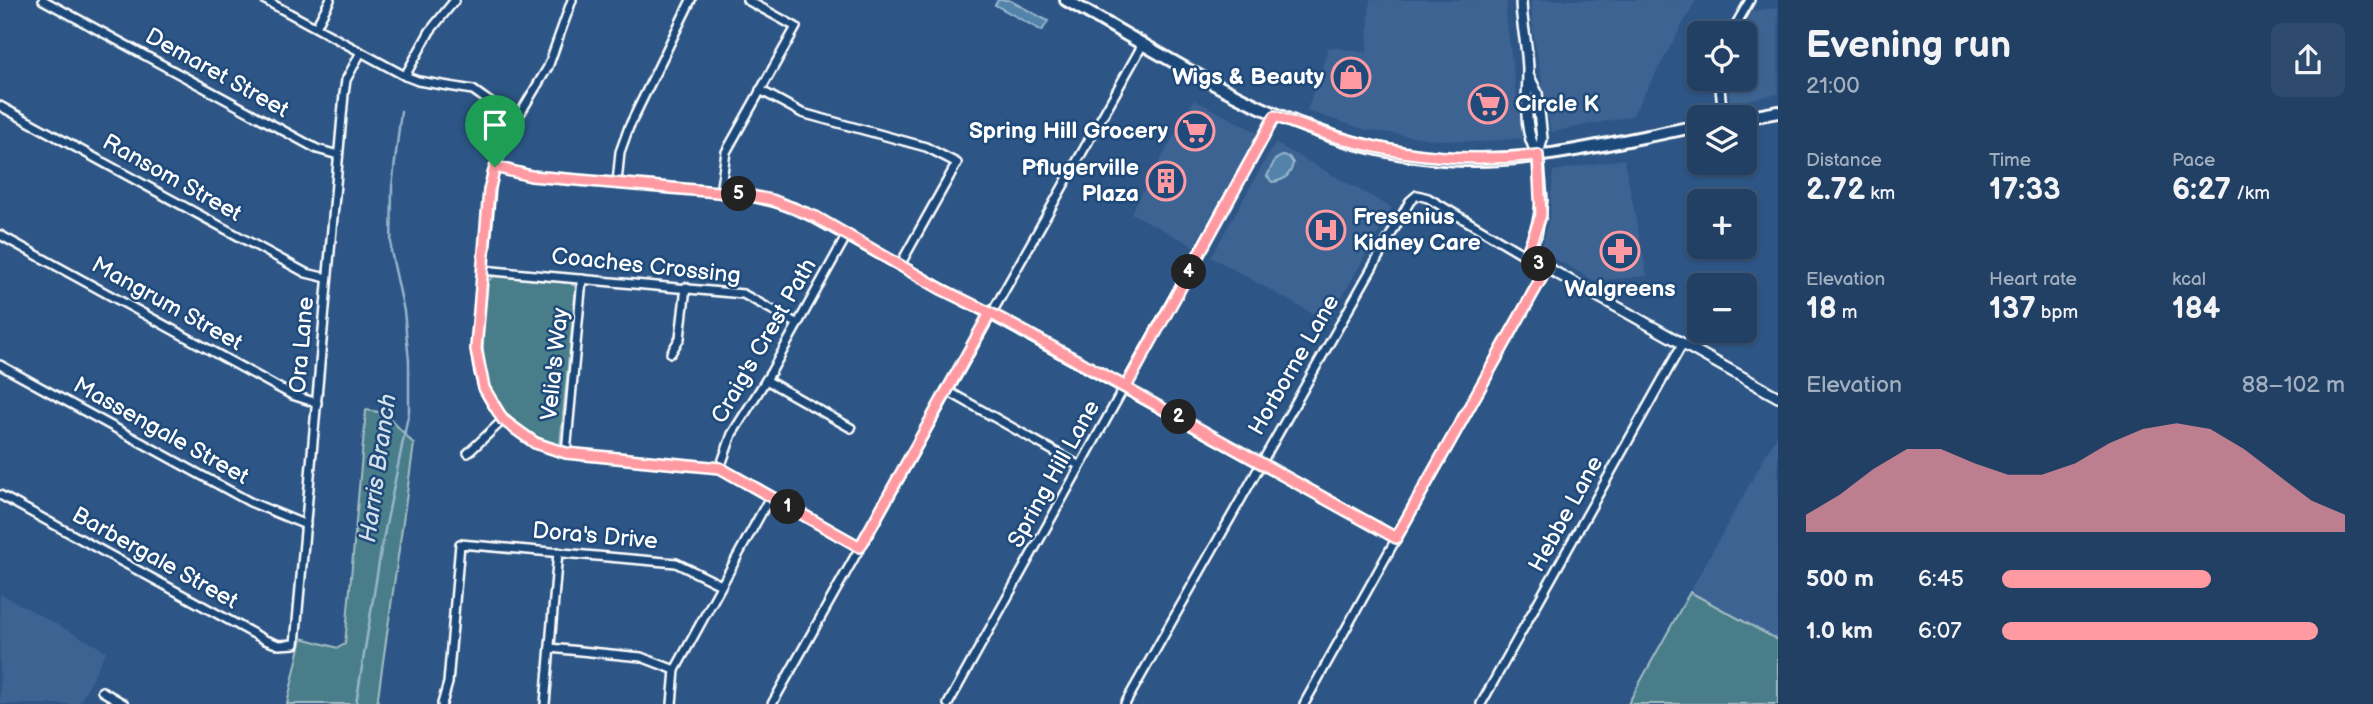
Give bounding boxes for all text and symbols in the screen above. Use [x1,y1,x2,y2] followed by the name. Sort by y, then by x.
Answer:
[1687,21,1757,343] map controls
[1687,21,1757,91] button: locate
[140,22,294,124] street label: Demaret Street
[1806,23,2011,68] text: Evening run
[2271,23,2345,97] button: share
[1330,56,1372,98] shop icon: Wigs & Beauty
[1172,63,1324,91] place label: Wigs & Beauty
[1806,72,1860,100] text: 21:00
[1467,83,1509,125] supermarket icon: Circle K
[1515,90,1599,118] place label: Circle K
[465,95,525,167] pin
[1687,105,1757,175] button: layers
[476,106,514,144] icon: arrive
[1174,110,1216,152] supermarket icon: Spring Hill Grocery
[969,117,1168,145] place label: Spring Hill Grocery
[98,128,246,228] street label: Ransom Street
[1806,149,1882,172] text: Distance
[1989,149,2031,172] text: Time
[2172,149,2215,172] text: Pace
[1022,154,1139,208] place label: Pflugerville Plaza
[1145,160,1187,202] building icon: Pflugerville Plaza
[1806,172,1865,208] text: 2.72
[1989,172,2060,208] text: 17:33
[2172,172,2231,208] text: 6:27
[722,176,756,212] pin: 5
[733,182,744,205] text: 5
[1865,182,1895,205] text: km
[2231,182,2270,205] text: /km
[1687,189,1757,259] button: +
[1353,203,1481,257] place label: Fresenius Kidney Care
[1305,209,1347,251] hospital icon: Fresenius Kidney Care
[1599,230,1641,272] pharmacy icon: Walgreens
[550,242,742,290] street label: Coaches Crossing
[1522,246,1556,282] pin: 3
[87,251,247,357] street label: Mangrum Street
[1533,252,1544,275] text: 3
[705,253,823,429] street label: Craig's Crest Path
[1172,254,1206,290] pin: 4
[1183,260,1194,283] text: 4
[1806,268,1885,291] text: Elevation
[1989,268,2077,291] text: Heart rate
[2172,268,2206,291] text: kcal
[1687,273,1757,343] button: −
[1564,275,1676,303] place label: Walgreens
[1243,290,1345,440] street label: Horborne Lane
[1806,291,1837,327] text: 18
[1989,291,2036,327] text: 137
[2172,291,2220,327] text: 184
[284,296,320,394] street label: Ora Lane
[1837,301,1858,324] text: m
[2036,301,2078,324] text: bpm
[535,306,575,422] street label: Velia's Way
[68,371,254,491] street label: Massengale Street
[1806,371,1902,399] text: Elevation
[2242,371,2345,399] text: 88–102 m
[353,392,403,544] water label: Harris Branch
[1002,395,1106,553] street label: Spring Hill Lane
[1162,400,1196,434] pin: 2
[1173,405,1184,428] text: 2
[1523,451,1609,577] street label: Hebbe Lane
[770,490,806,524] pin: 1
[784,495,792,518] text: 1
[67,501,243,615] street label: Barbergale Street
[531,517,659,555] street label: Dora's Drive
[1806,565,1874,593] text: 500 m
[1918,565,1964,593] text: 6:45
[1806,617,1873,645] text: 1.0 km
[1918,617,1962,645] text: 6:07

